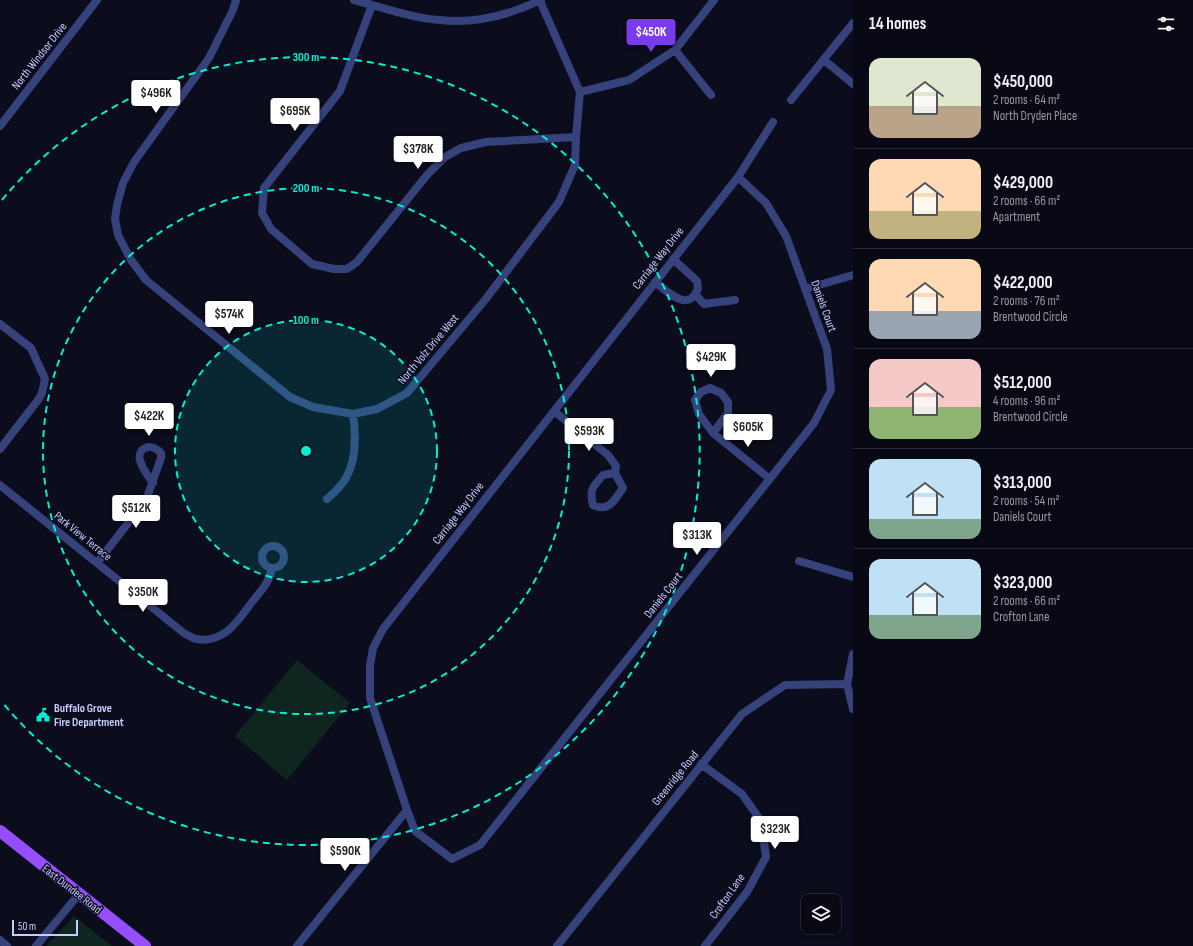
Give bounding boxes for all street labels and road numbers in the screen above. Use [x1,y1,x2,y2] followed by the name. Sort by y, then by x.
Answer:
[8,20,70,93] street label: North Windsor Drive
[629,224,687,292] street label: Carriage Way Drive
[807,278,840,334] street label: Daniels Court
[395,311,462,388] street label: North Volz Drive West
[429,479,487,547] street label: Carriage Way Drive
[51,508,115,564] street label: Park View Terrace
[641,569,686,621] street label: Daniels Court
[649,748,702,809] street label: Greenridge Road
[39,861,105,917] street label: East Dundee Road
[706,871,749,922] street label: Crofton Lane

